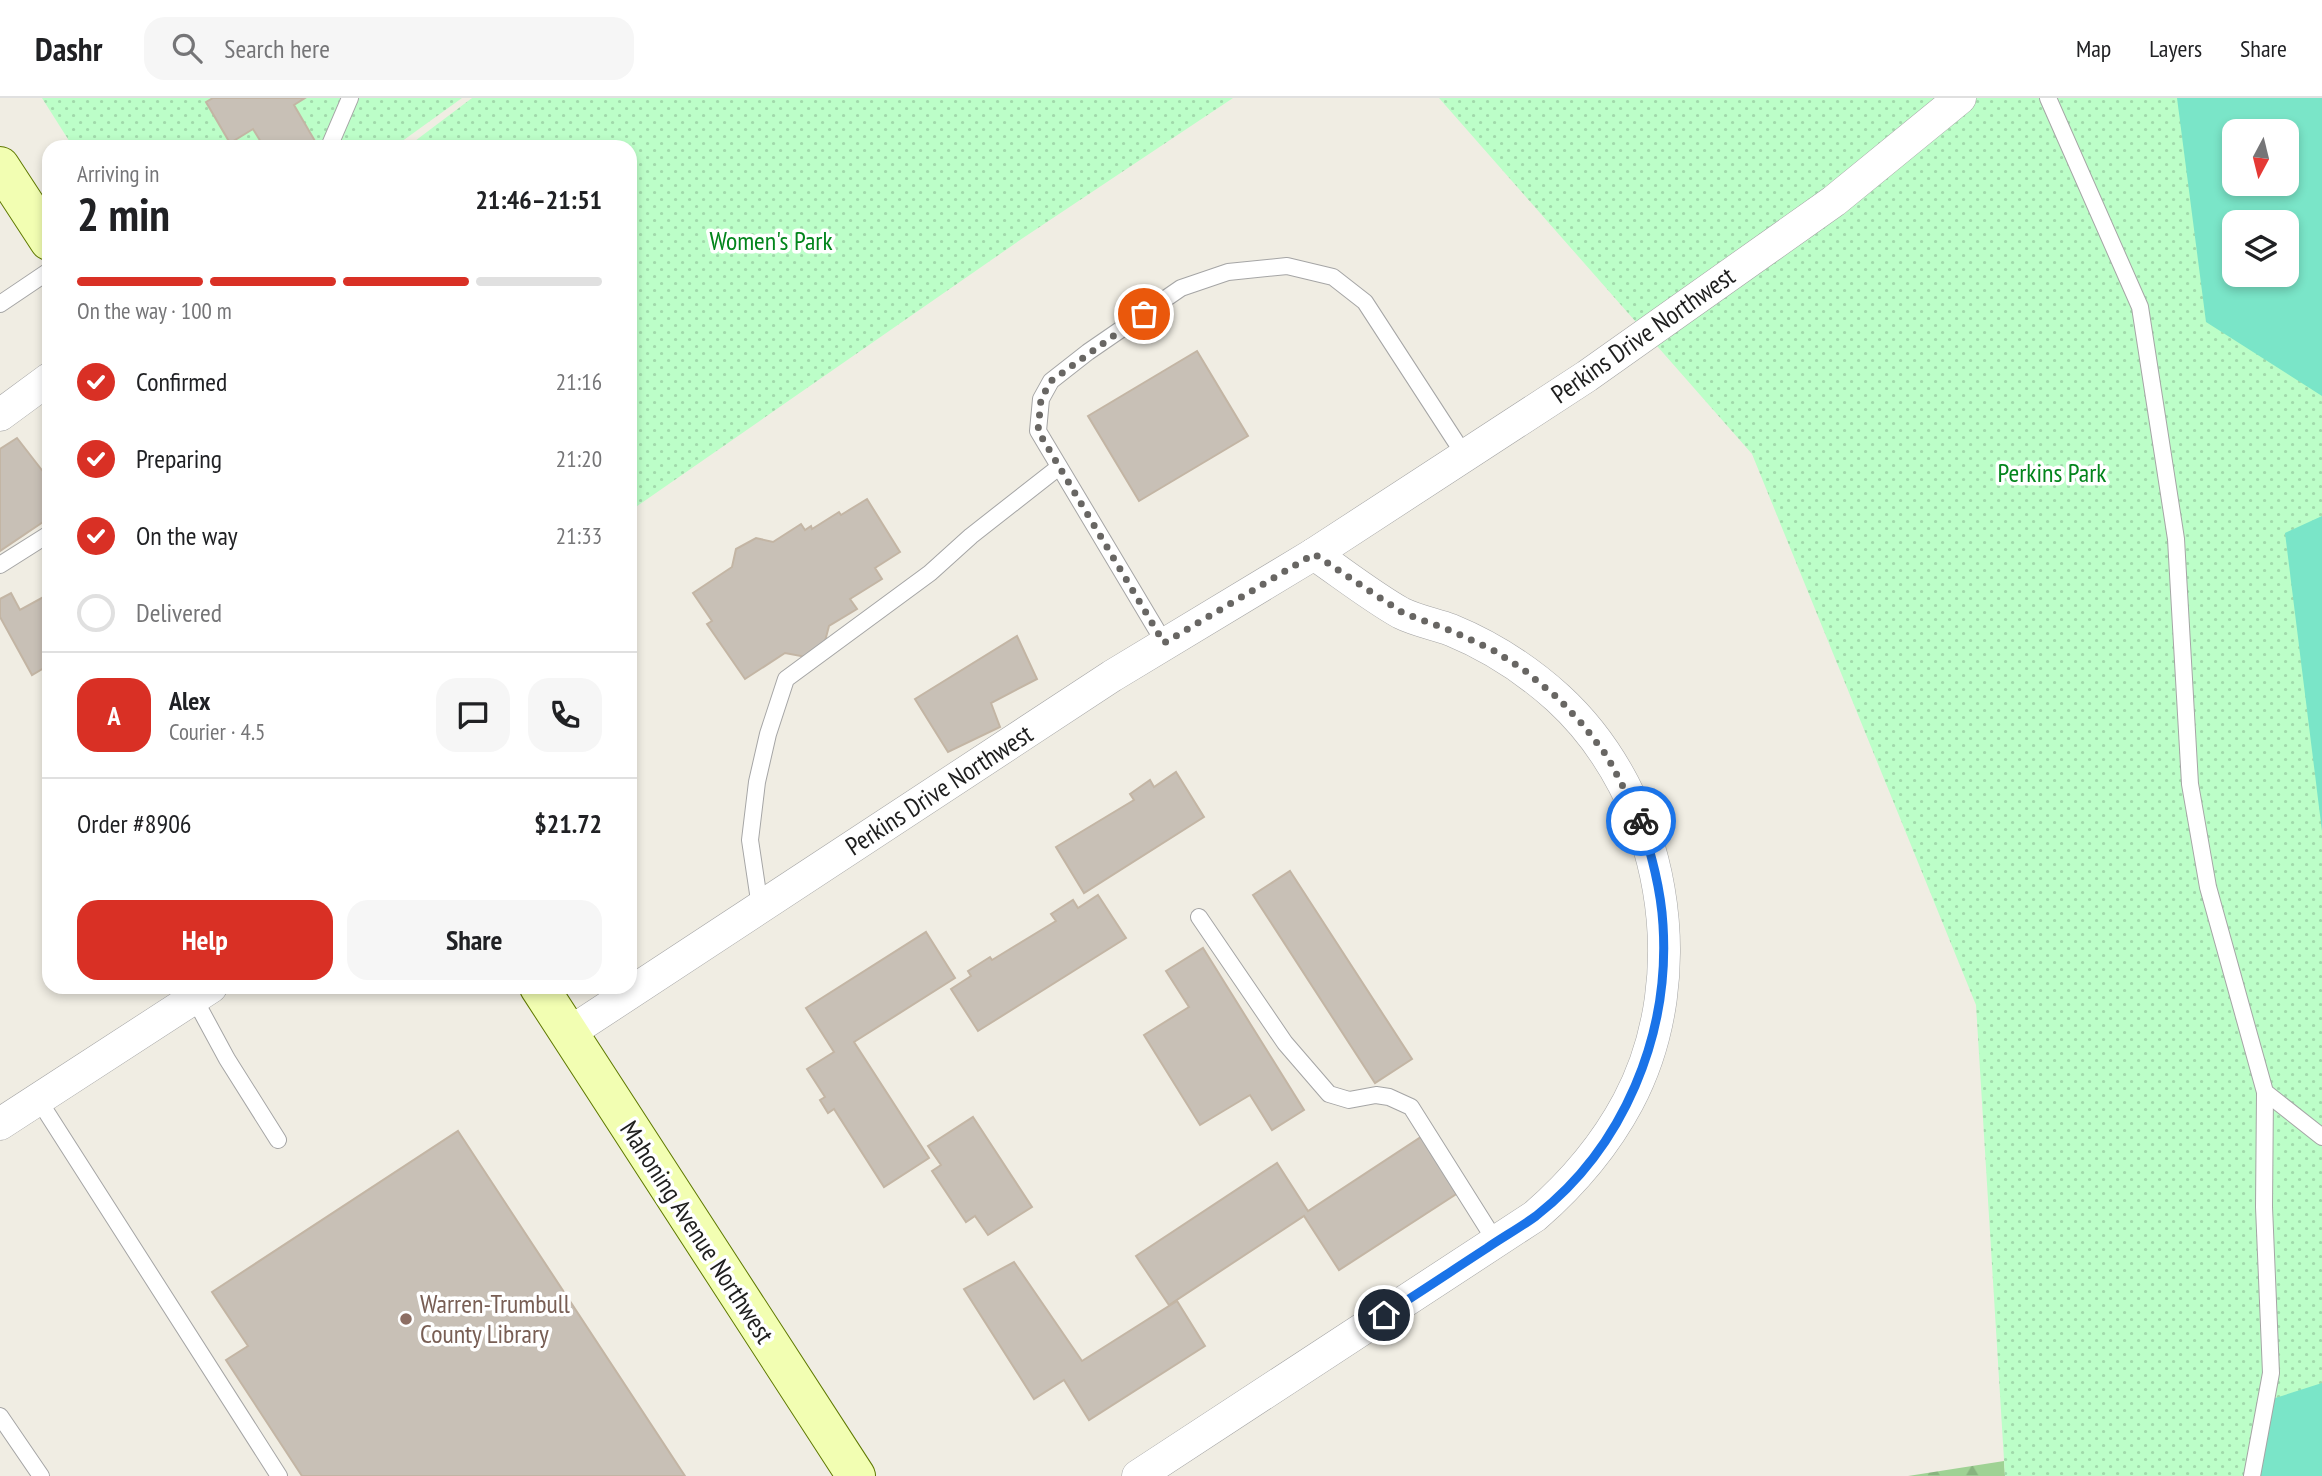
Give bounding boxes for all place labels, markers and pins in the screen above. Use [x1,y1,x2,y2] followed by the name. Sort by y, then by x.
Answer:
[1114,284,1174,344] pin
[1354,1285,1414,1345] pin
[420,1287,570,1350] place label: Warren-Trumbull County Library
[398,1311,414,1327] marker: Warren-Trumbull County Library

